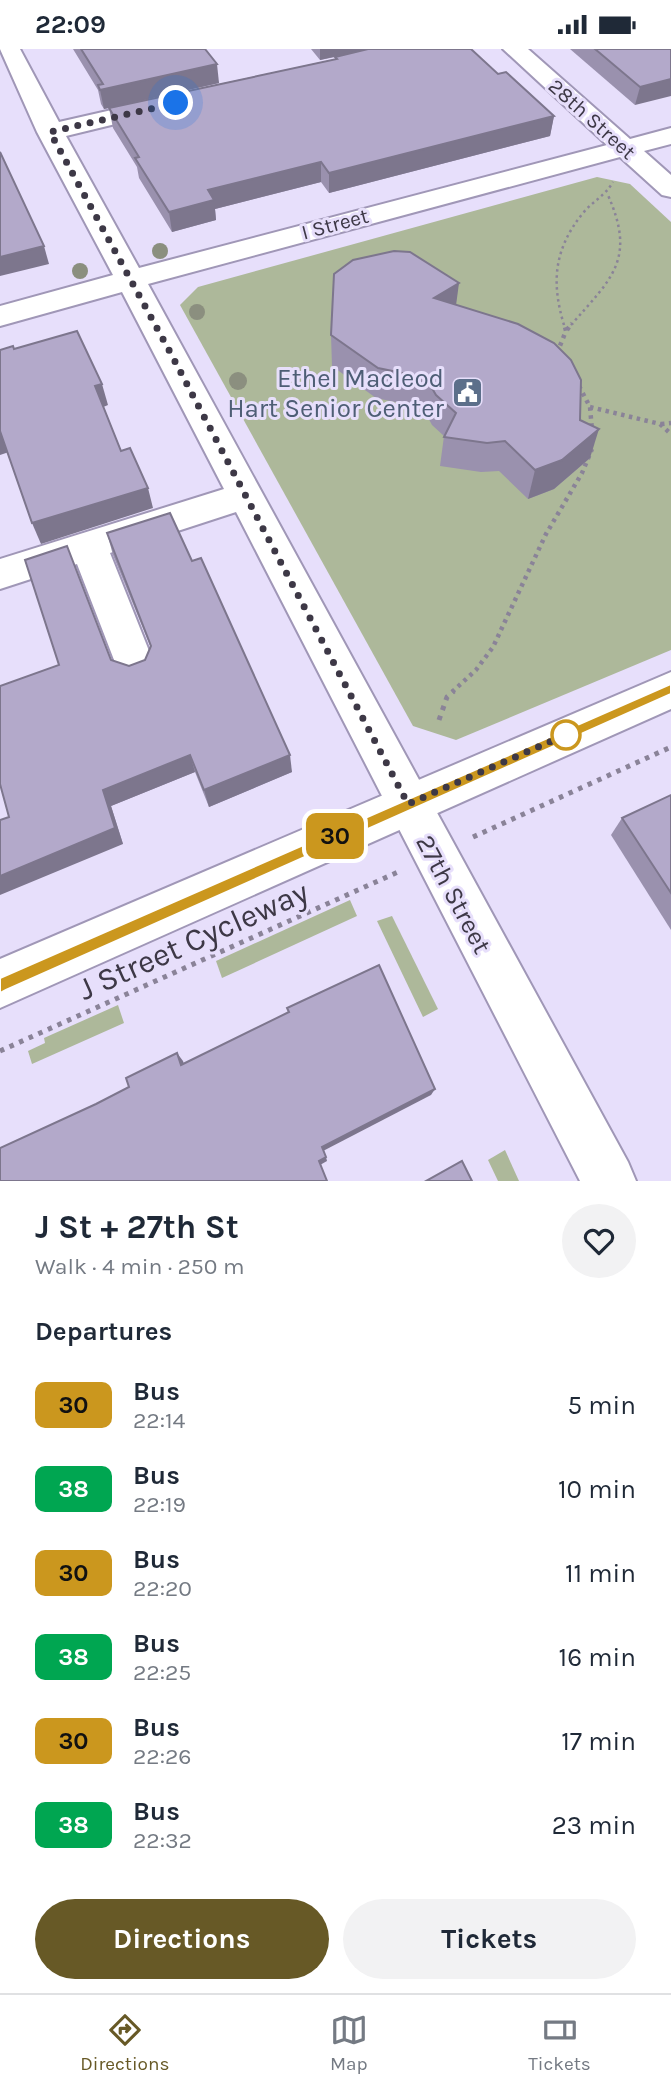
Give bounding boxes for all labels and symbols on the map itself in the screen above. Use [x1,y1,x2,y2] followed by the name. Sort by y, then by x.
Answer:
[544,74,640,164] street label: 28th Street
[158,85,193,120] your location
[299,204,371,244] street label: I Street
[227,363,445,424] place label: Ethel Macleod Hart Senior Center
[450,376,484,410] public building icon: Ethel Macleod Hart Senior Center
[551,720,581,750] unlabelled marker
[304,813,366,859] line badge: 30
[409,829,498,959] street label: 27th Street
[72,873,314,1008] street label: J Street Cycleway

